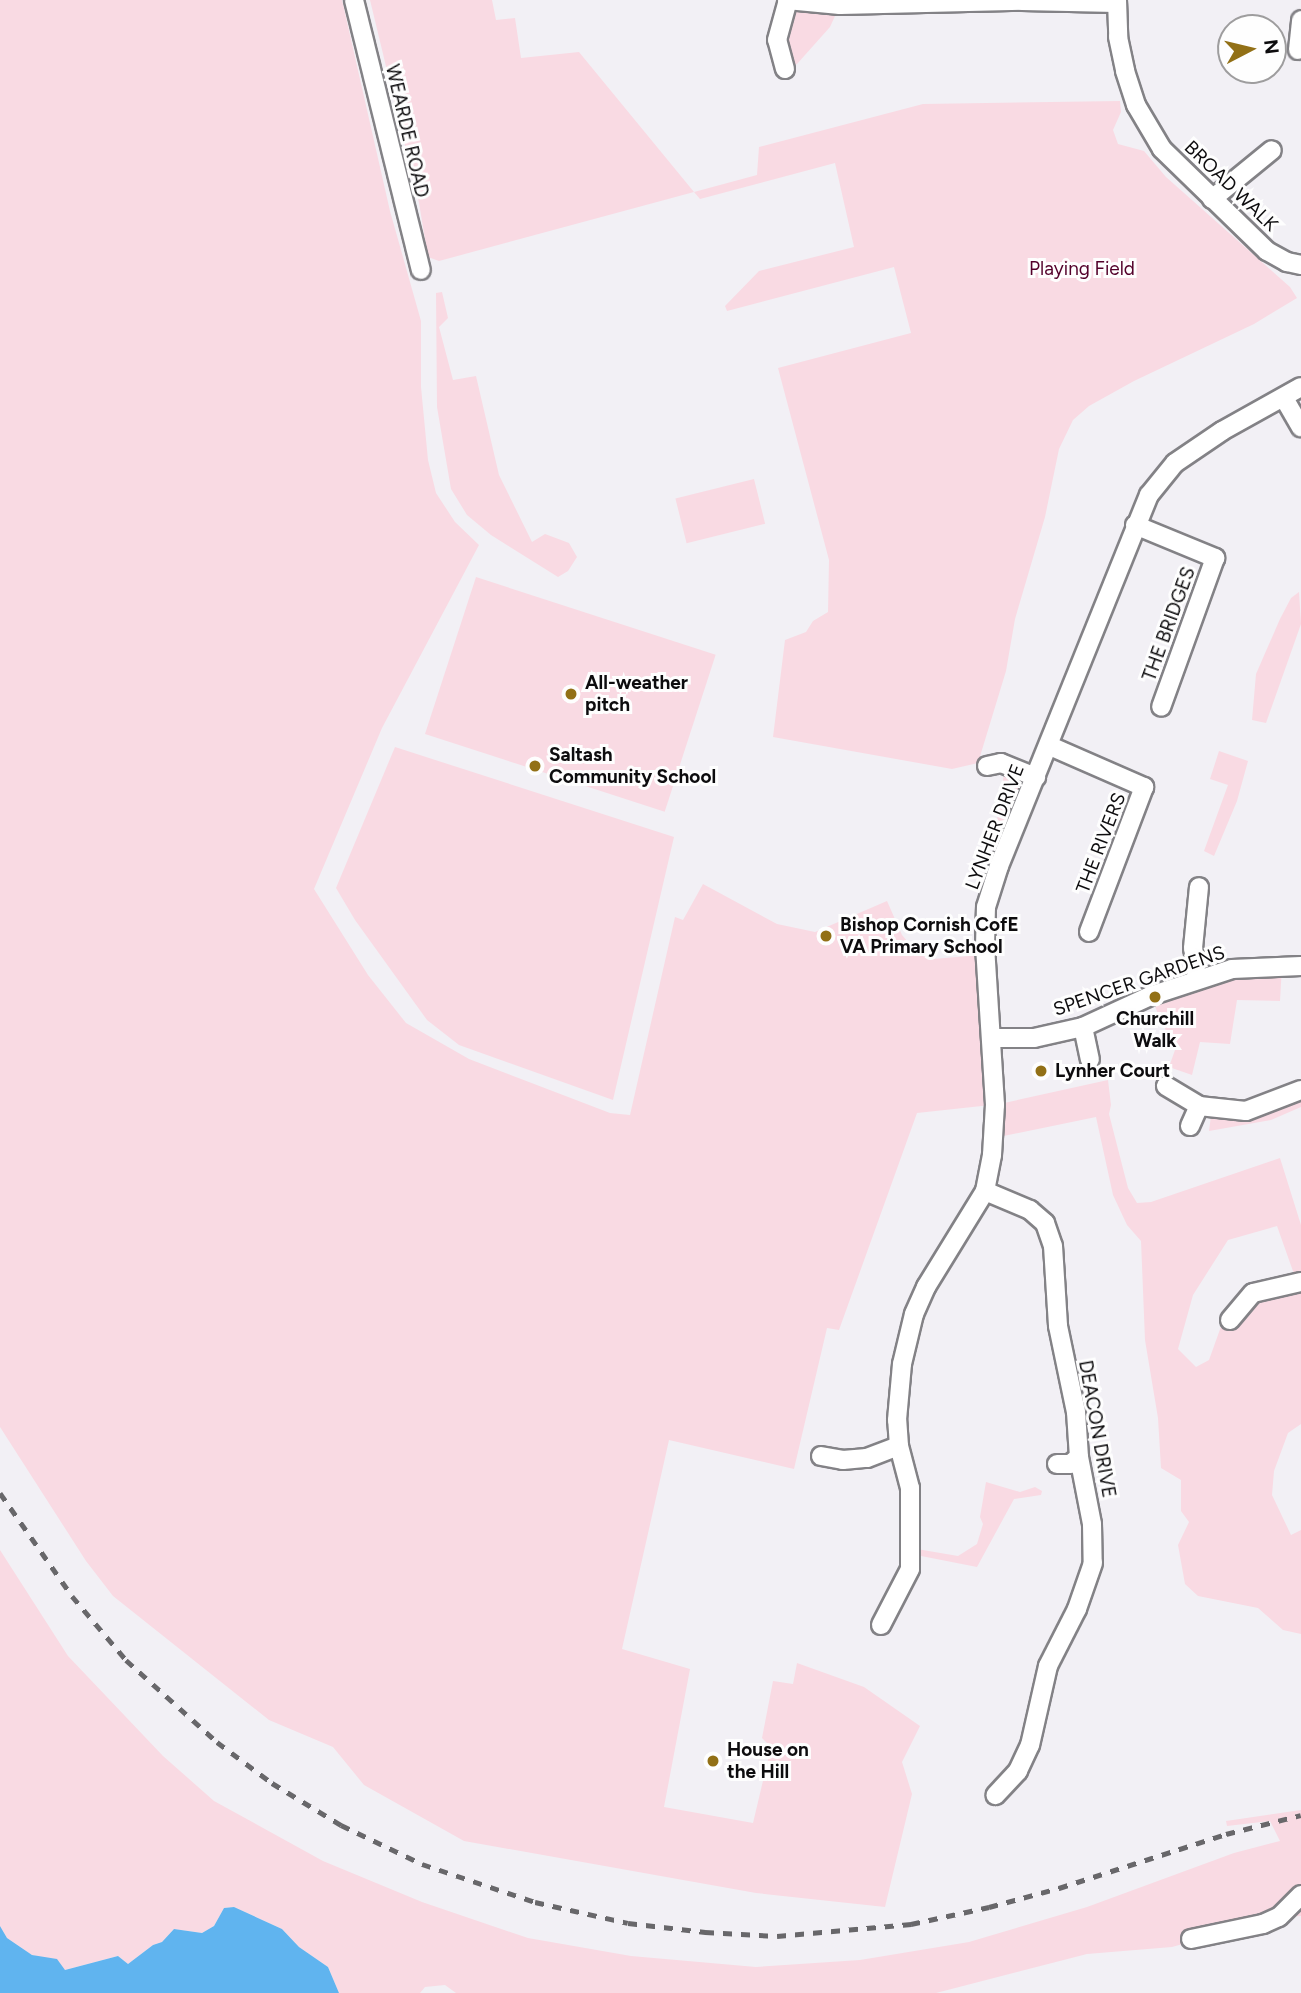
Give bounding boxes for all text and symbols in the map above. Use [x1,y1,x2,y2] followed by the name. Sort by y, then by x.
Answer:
[1217,14,1287,84] north arrow
[1259,38,1284,55] text: N
[381,62,433,200] street label: WEARDE ROAD
[1180,136,1282,236] street label: BROAD WALK
[1029,258,1135,280] park label: Playing Field
[1138,564,1200,684] street label: THE BRIDGES
[585,672,688,716] place label: All-weather pitch
[563,686,579,702] marker: All-weather pitch
[549,744,716,788] place label: Saltash Community School
[527,758,543,774] marker: Saltash Community School
[961,761,1029,893] street label: LYNHER DRIVE
[1071,790,1131,896] street label: THE RIVERS
[840,914,1019,958] place label: Bishop Cornish CofE VA Primary School
[818,928,834,944] marker: Bishop Cornish CofE VA Primary School
[1050,941,1228,1021] street label: SPENCER GARDENS
[1147,989,1163,1005] marker: Churchill Walk
[1116,1008,1194,1052] place label: Churchill Walk
[1055,1060,1170,1082] place label: Lynher Court
[1033,1063,1049,1079] marker: Lynher Court
[1074,1359,1120,1499] street label: DEACON DRIVE
[727,1739,809,1783] place label: House on the Hill
[705,1753,721,1769] marker: House on the Hill

